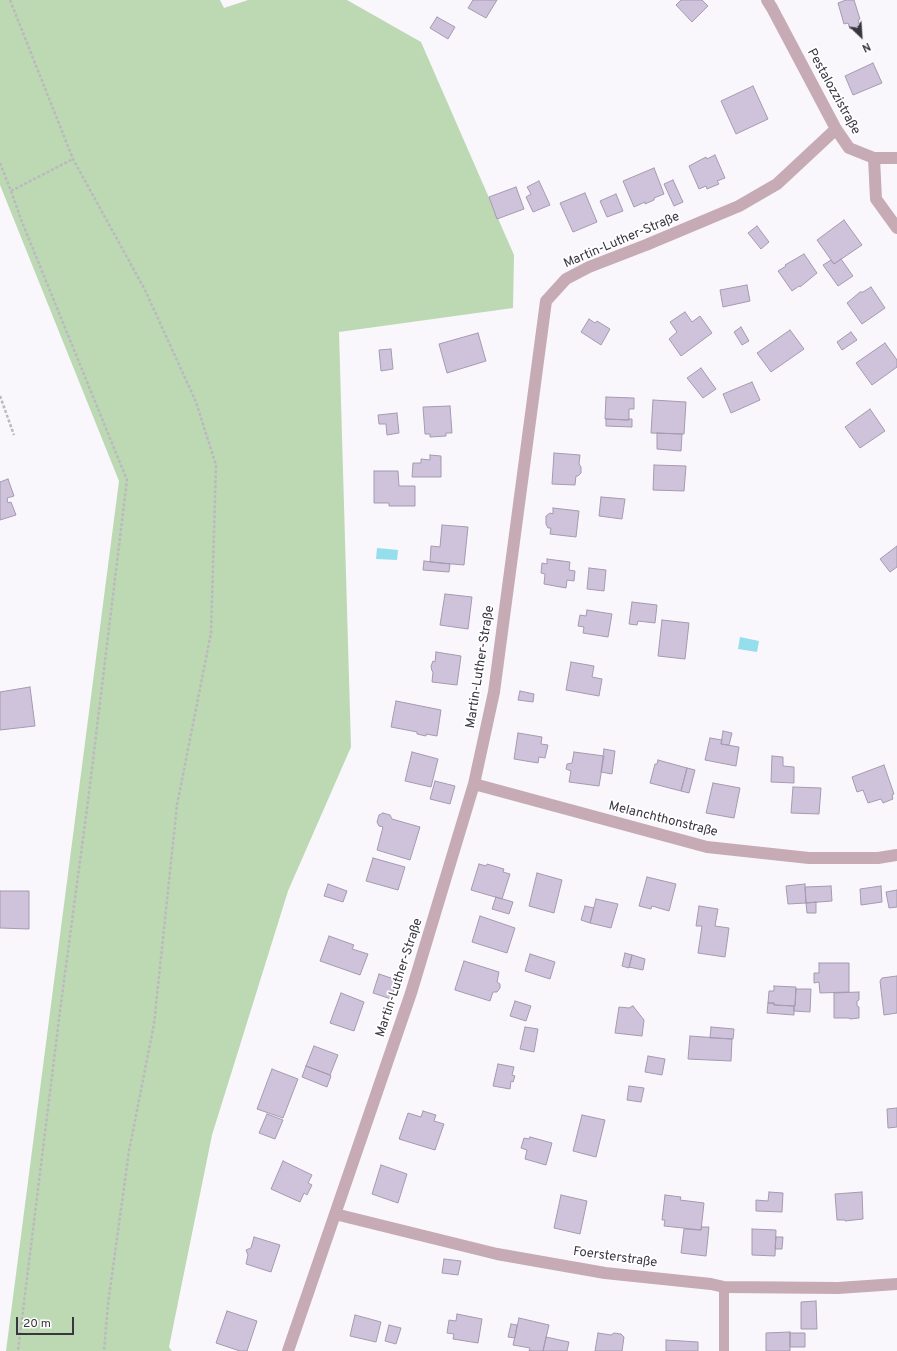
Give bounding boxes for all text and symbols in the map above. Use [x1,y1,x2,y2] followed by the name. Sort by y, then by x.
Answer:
[841,16,881,56] north arrow
[860,39,873,55] text: N
[803,46,863,138] street label: Pestalozzistraße
[562,210,682,272] street label: Martin-Luther-Straße
[464,604,498,730] street label: Martin-Luther-Straße
[607,799,719,841] street label: Melanchthonstraße
[373,917,427,1039] street label: Martin-Luther-Straße
[572,1244,658,1272] street label: Foersterstraße
[18,1309,76,1335] scale bar
[23,1316,51,1332] text: 20 m

